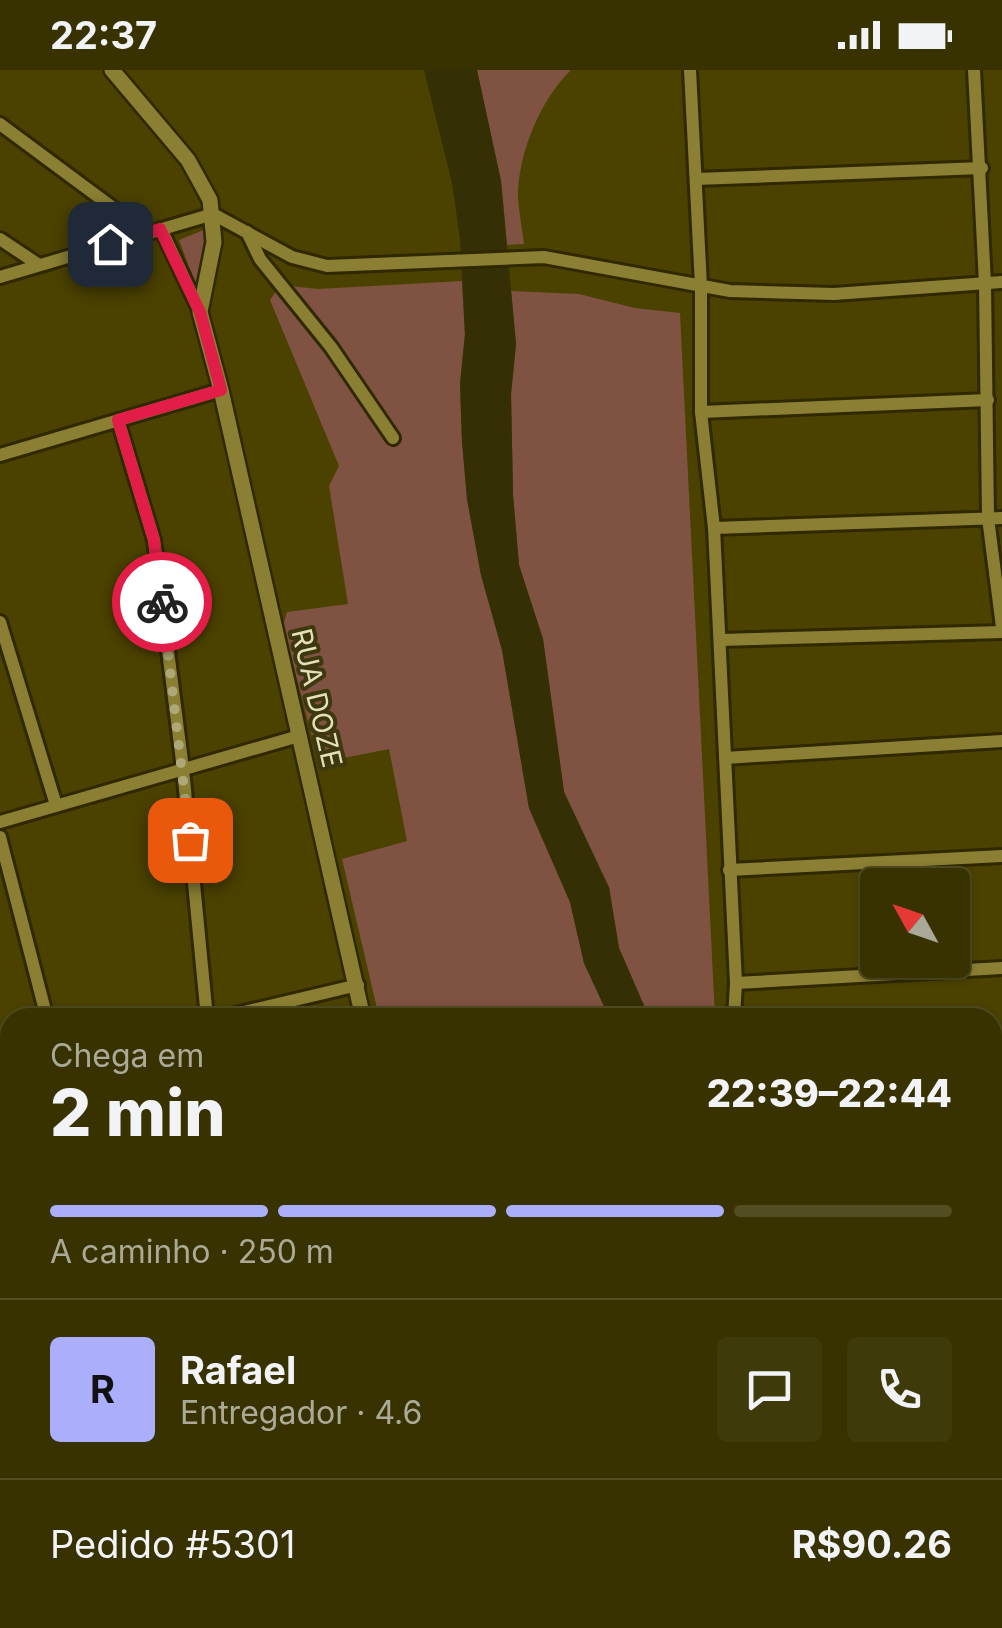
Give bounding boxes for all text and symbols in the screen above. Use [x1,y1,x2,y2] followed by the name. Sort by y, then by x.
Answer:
[50,12,157,58] text: 22:37
[68,202,153,287] pin
[83,217,138,272] icon: home
[112,552,212,652] courier
[135,575,190,630] icon: bike
[285,625,349,771] street label: RUA DOZE
[148,798,233,883] pin
[163,813,218,868] icon: bag
[860,868,970,978] north arrow
[860,868,970,978] map controls
[50,1036,204,1075] text: Chega em
[707,1070,952,1116] text: 22:39–22:44
[50,1073,226,1152] text: 2 min
[50,1232,334,1271] text: A caminho · 250 m
[717,1337,822,1442] button: chat
[847,1337,952,1442] button: phone
[180,1347,296,1393] text: Rafael
[90,1366,115,1412] text: R
[180,1393,422,1432] text: Entregador · 4.6
[50,1521,296,1567] text: Pedido #5301
[792,1521,952,1567] text: R$90.26

